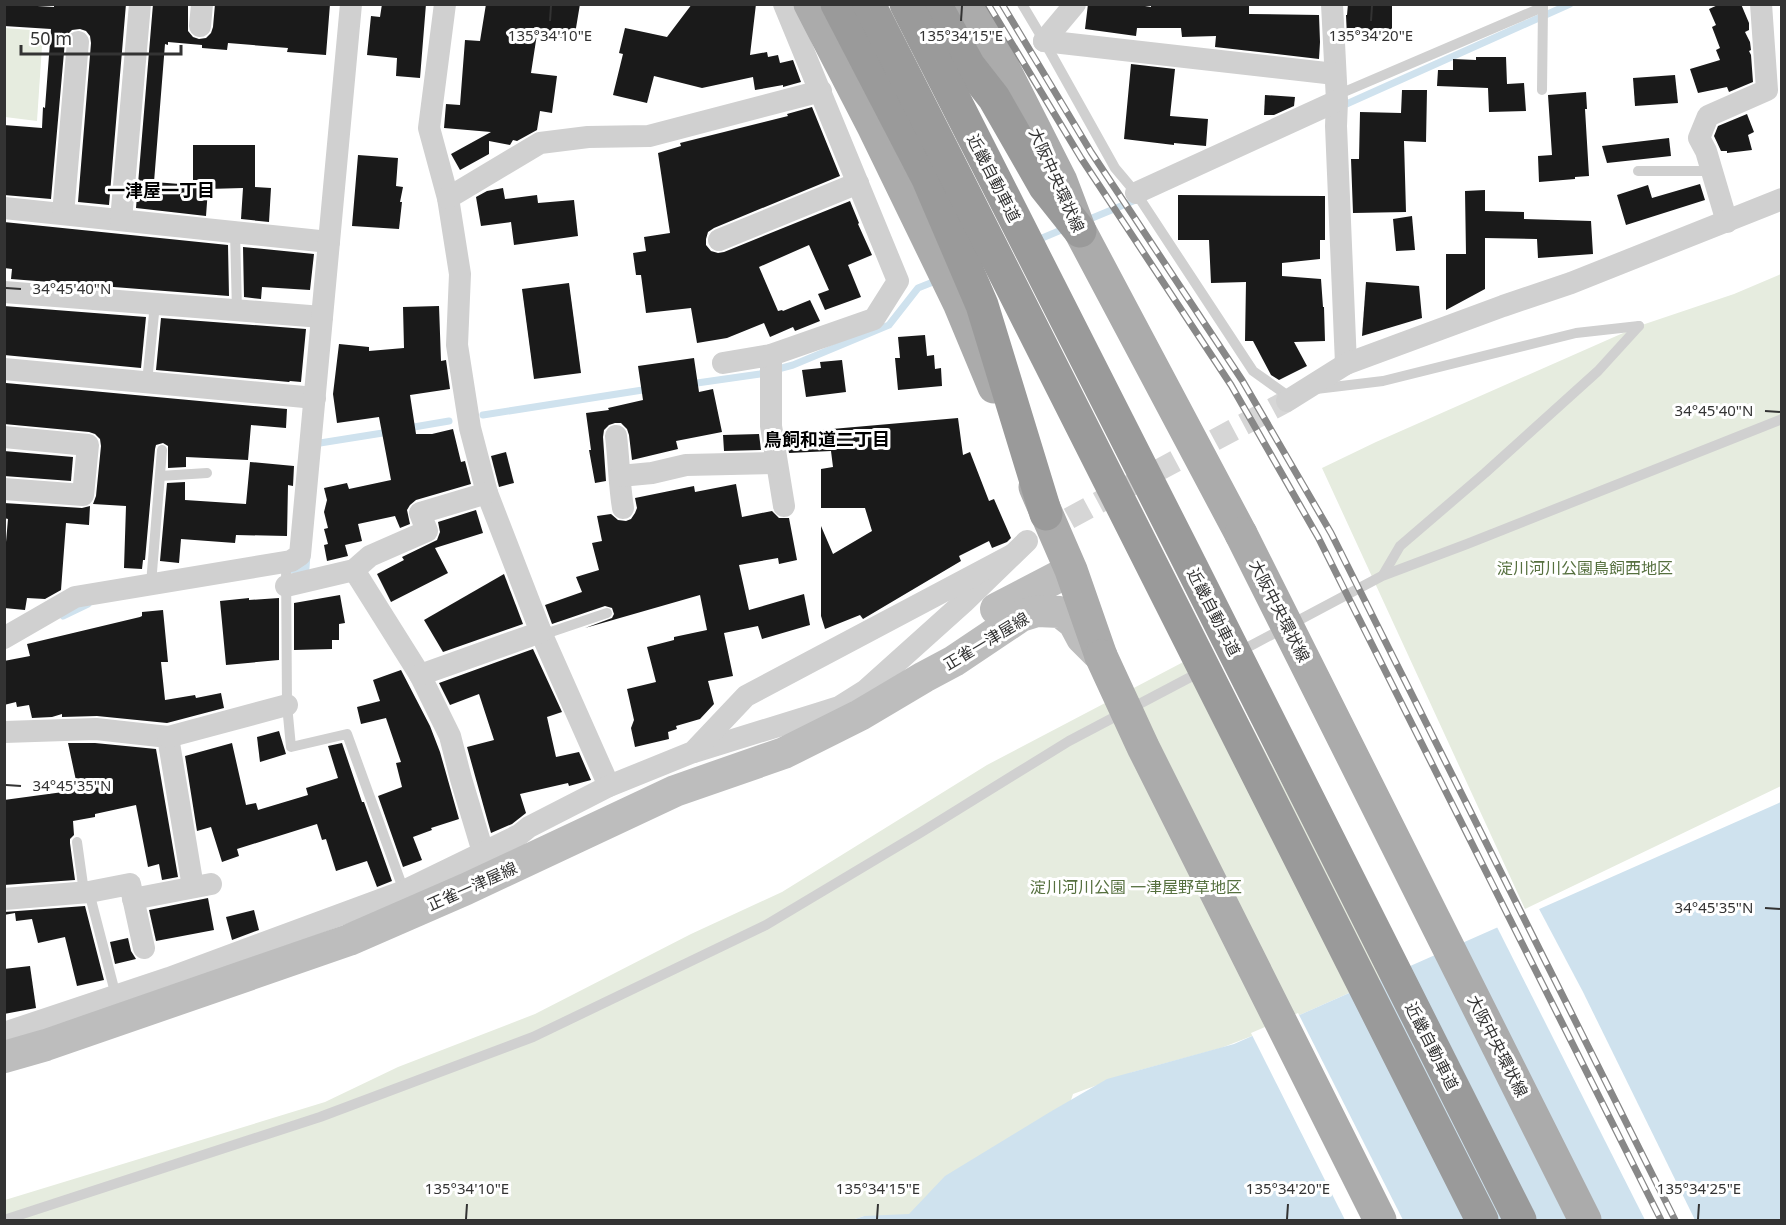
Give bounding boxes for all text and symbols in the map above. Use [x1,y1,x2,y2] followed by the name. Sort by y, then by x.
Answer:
[21,18,182,56] scale bar
[508,25,592,45] text: 135°34'10"E
[919,25,1003,45] text: 135°34'15"E
[1329,25,1413,45] text: 135°34'20"E
[30,26,72,50] text: 50 m
[1024,124,1090,236] street label: 大阪中央環状線
[962,130,1026,226] street label: 近畿自動車道
[107,178,215,202] district label: 一津屋一丁目
[33,278,111,298] text: 34°45'40"N
[1675,400,1753,420] text: 34°45'40"N
[764,427,890,451] district label: 鳥飼和道二丁目
[1245,556,1315,666] street label: 大阪中央環状線
[1497,557,1673,579] park label: 淀川河川公園鳥飼西地区
[1182,564,1246,660] street label: 近畿自動車道
[939,607,1033,675] street label: 正雀一津屋線
[33,775,111,795] text: 34°45'35"N
[424,856,520,916] street label: 正雀一津屋線
[1030,876,1242,898] park label: 淀川河川公園 一津屋野草地区
[1675,897,1753,917] text: 34°45'35"N
[1463,991,1533,1101] street label: 大阪中央環状線
[1400,998,1464,1094] street label: 近畿自動車道
[425,1178,509,1198] text: 135°34'10"E
[836,1178,920,1198] text: 135°34'15"E
[1246,1178,1330,1198] text: 135°34'20"E
[1657,1178,1741,1198] text: 135°34'25"E

